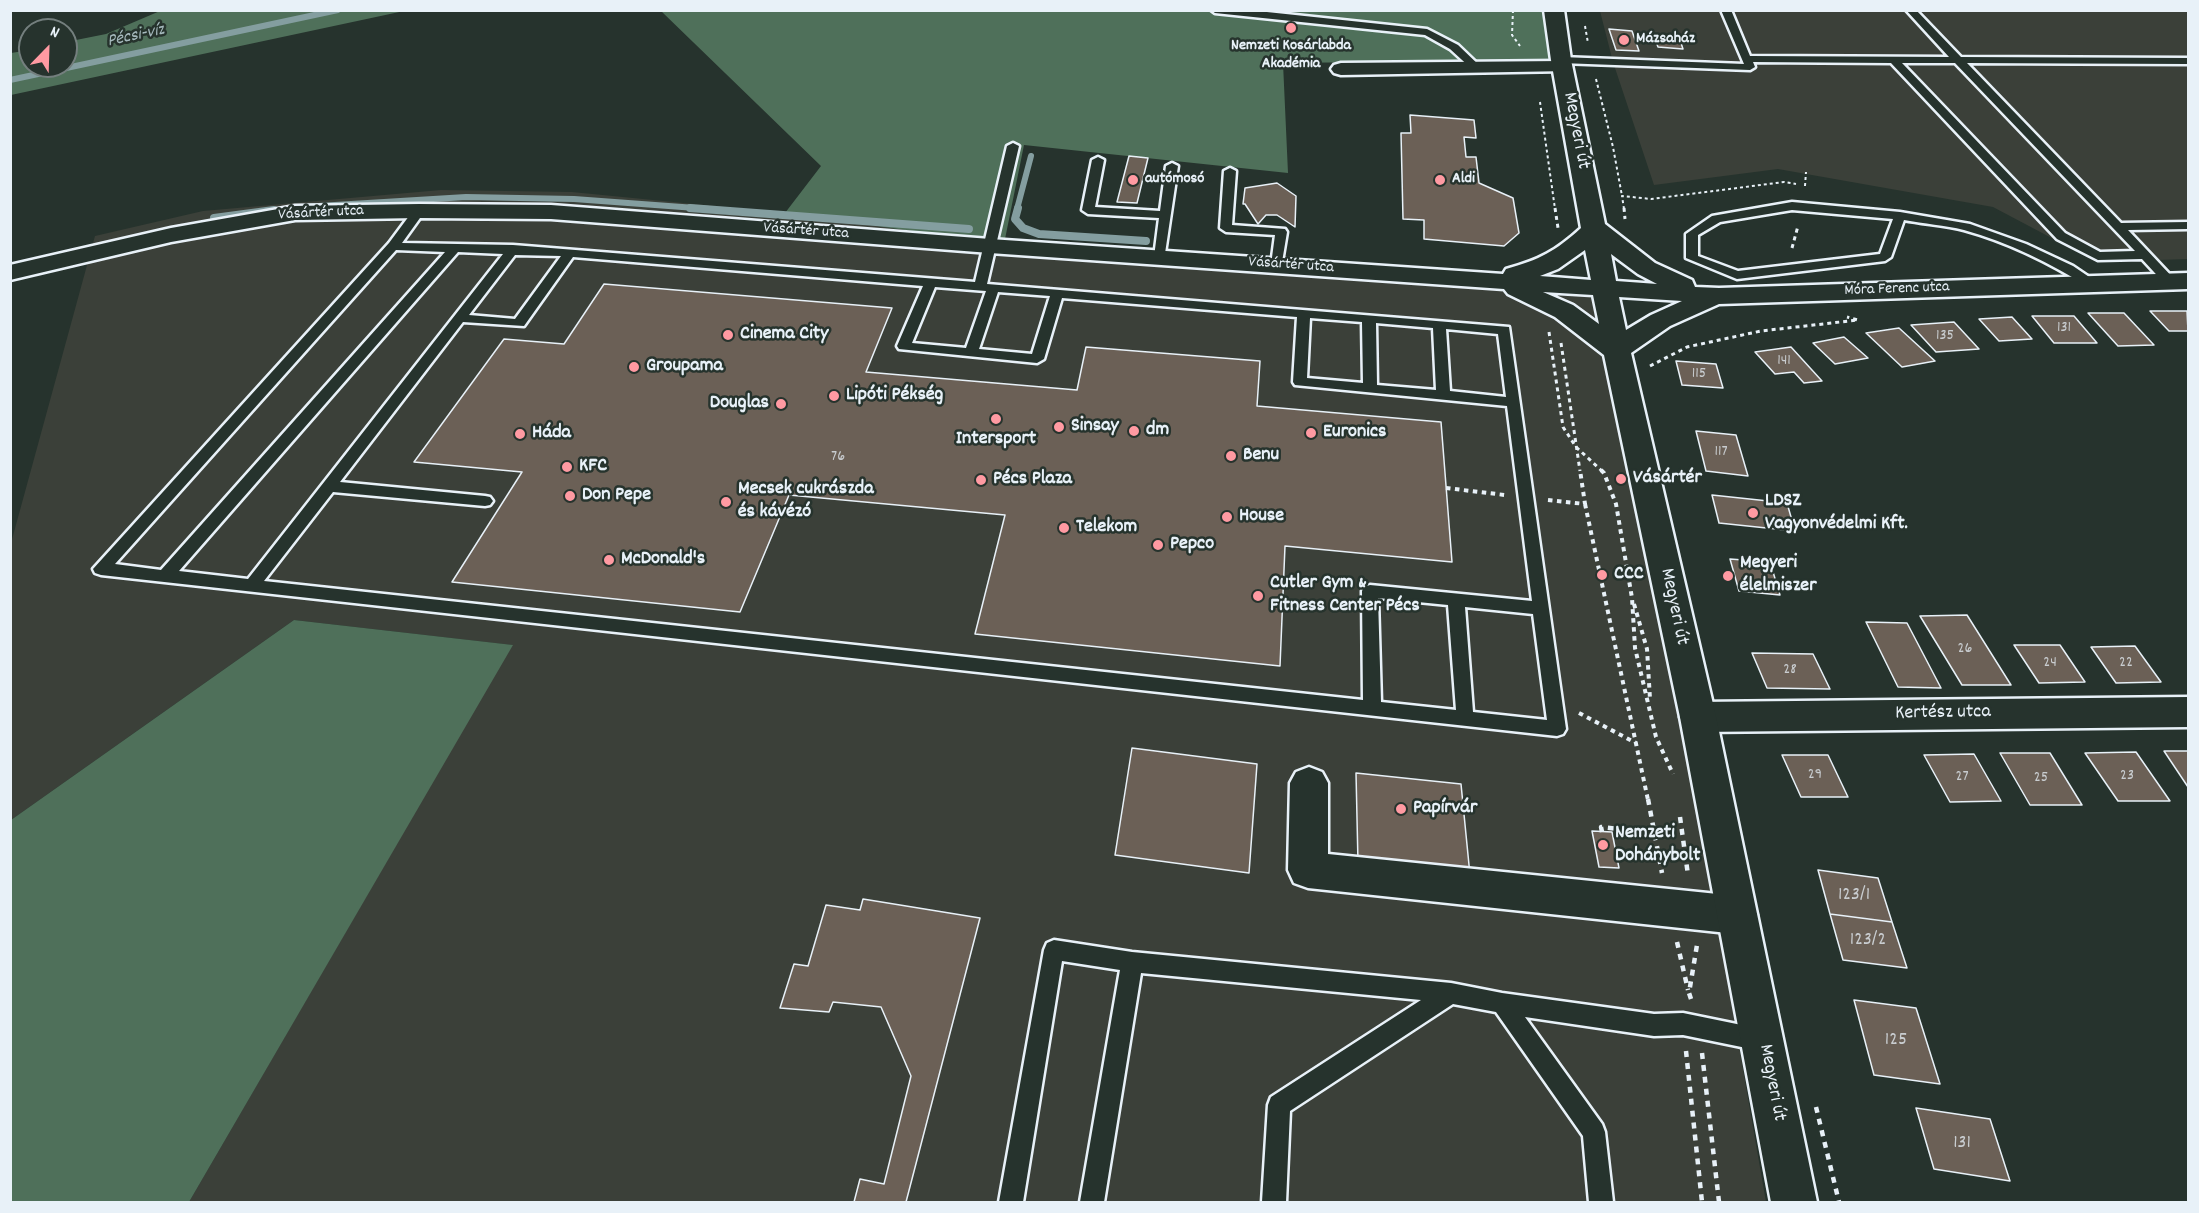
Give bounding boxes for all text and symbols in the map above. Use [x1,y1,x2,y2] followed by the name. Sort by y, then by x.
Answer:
[18,18,78,78] north arrow
[105,20,167,54] water label: Pécsi-víz
[46,21,63,45] text: N
[1284,21,1298,35] marker: Nemzeti Kosárlabda Akadémia
[1636,30,1695,50] place label: Mázsaház
[1617,33,1631,47] marker: Mázsaház
[1231,37,1351,75] place label: Nemzeti Kosárlabda Akadémia
[1556,91,1594,171] street label: Megyeri út
[1145,170,1204,190] place label: autómosó
[1452,170,1475,190] place label: Aldi
[1126,173,1140,187] marker: autómosó
[1433,173,1447,187] marker: Aldi
[278,202,364,226] street label: Vásártér utca
[763,219,849,245] street label: Vásártér utca
[1248,253,1334,279] street label: Vásártér utca
[1844,279,1950,301] street label: Móra Ferenc utca
[2057,319,2071,339] house number: 131
[740,323,828,347] place label: Cinema City
[1936,327,1954,347] house number: 135
[721,328,735,342] marker: Cinema City
[1777,352,1791,372] house number: 141
[646,355,723,379] place label: Groupama
[627,360,641,374] marker: Groupama
[1692,365,1706,385] house number: 115
[846,384,943,408] place label: Lipóti Pékség
[827,389,841,403] marker: Lipóti Pékség
[710,392,769,416] place label: Douglas
[774,397,788,411] marker: Douglas
[989,412,1003,426] marker: Intersport
[1071,415,1119,439] place label: Sinsay
[1146,419,1169,443] place label: dm
[1052,420,1066,434] marker: Sinsay
[1323,421,1386,445] place label: Euronics
[532,422,571,446] place label: Háda
[1127,424,1141,438] marker: dm
[1304,426,1318,440] marker: Euronics
[513,427,527,441] marker: Háda
[956,428,1036,452] place label: Intersport
[1714,443,1728,463] house number: 117
[1243,444,1279,468] place label: Benu
[831,448,845,468] house number: 76
[1224,449,1238,463] marker: Benu
[579,455,607,479] place label: KFC
[560,460,574,474] marker: KFC
[1633,467,1702,491] place label: Vásártér
[993,468,1072,492] place label: Pécs Plaza
[1614,472,1628,486] marker: Vásártér
[974,473,988,487] marker: Pécs Plaza
[738,478,874,525] place label: Mecsek cukrászda és kávézó
[582,484,651,508] place label: Don Pepe
[563,489,577,503] marker: Don Pepe
[1765,490,1908,537] place label: LDSZ Vagyonvédelmi Kft.
[719,495,733,509] marker: Mecsek cukrászda és kávézó
[1239,505,1284,529] place label: House
[1746,506,1760,520] marker: LDSZ Vagyonvédelmi Kft.
[1220,510,1234,524] marker: House
[1076,516,1137,540] place label: Telekom
[1057,521,1071,535] marker: Telekom
[1170,533,1214,557] place label: Pepco
[1151,538,1165,552] marker: Pepco
[621,548,705,572] place label: McDonald's
[1740,552,1817,599] place label: Megyeri élelmiszer
[602,553,616,567] marker: McDonald's
[1614,563,1644,587] place label: CCC
[1653,566,1693,648] street label: Megyeri út
[1595,568,1609,582] marker: CCC
[1721,569,1735,583] marker: Megyeri élelmiszer
[1270,572,1420,619] place label: Cutler Gym & Fitness Center Pécs
[1251,589,1265,603] marker: Cutler Gym & Fitness Center Pécs
[1958,640,1972,660] house number: 26
[2043,654,2057,674] house number: 24
[2119,654,2133,674] house number: 22
[1783,661,1797,681] house number: 28
[1895,701,1991,727] street label: Kertész utca
[1808,766,1822,786] house number: 29
[2120,767,2134,787] house number: 23
[1955,768,1969,788] house number: 27
[2034,769,2048,789] house number: 25
[1413,797,1478,821] place label: Papírvár
[1394,802,1408,816] marker: Papírvár
[1615,822,1700,869] place label: Nemzeti Dohánybolt
[1596,838,1610,852] marker: Nemzeti Dohánybolt
[1838,884,1870,908] house number: 123/1
[1850,929,1886,953] house number: 123/2
[1885,1029,1907,1053] house number: 125
[1752,1043,1790,1123] street label: Megyeri út
[1953,1132,1971,1156] house number: 131

